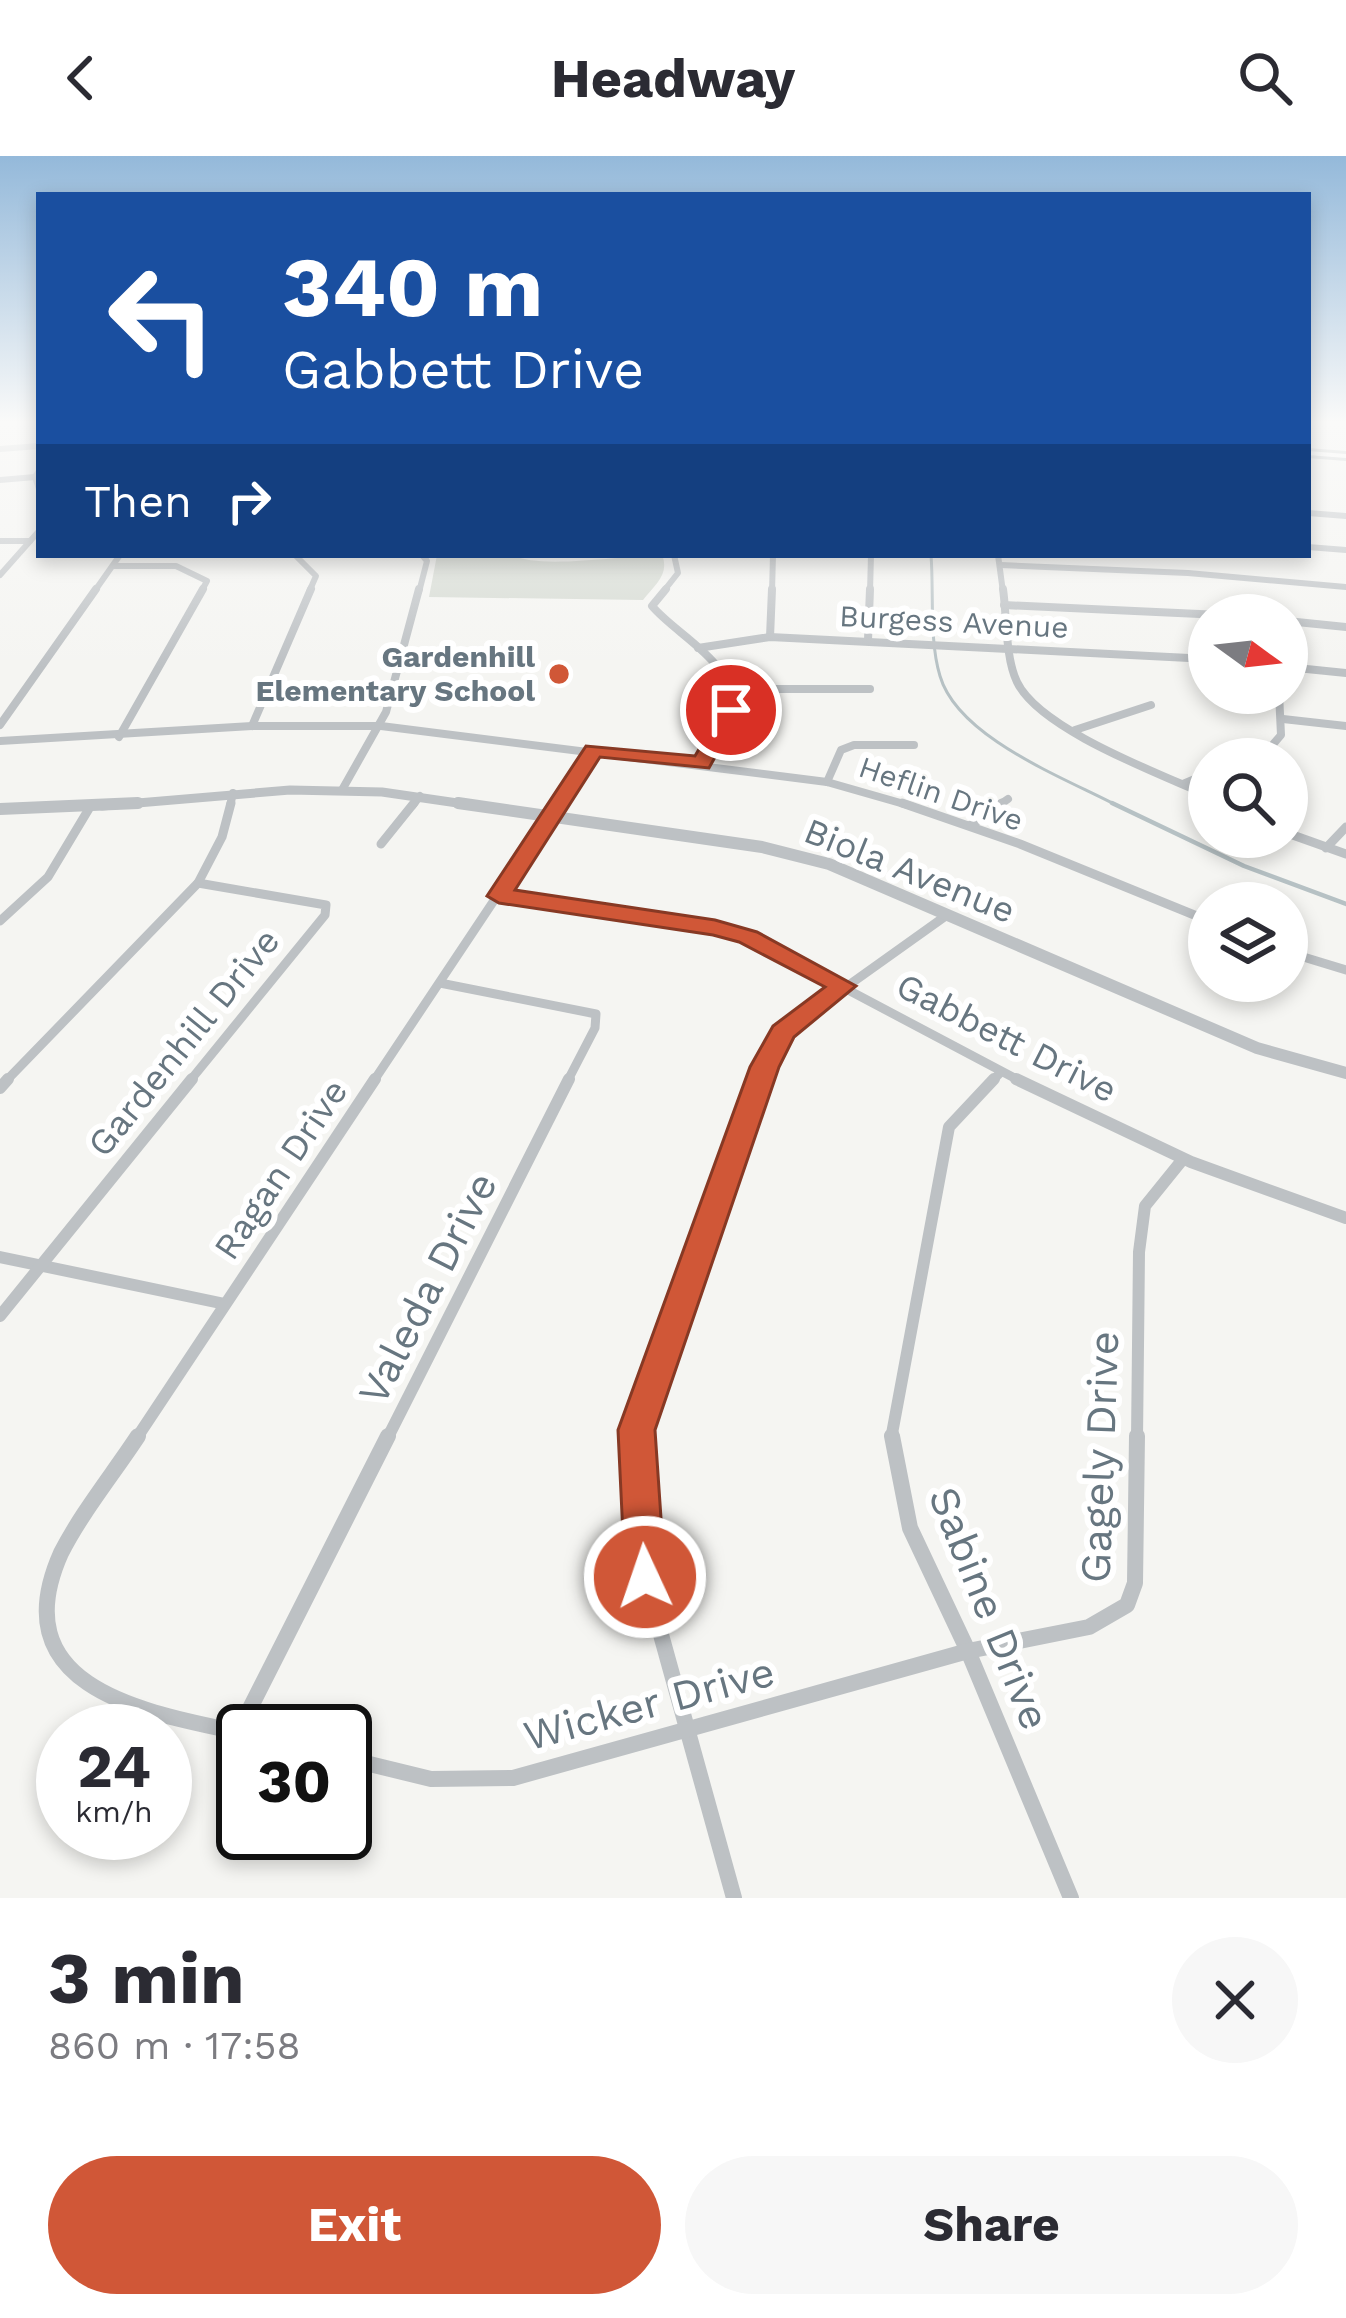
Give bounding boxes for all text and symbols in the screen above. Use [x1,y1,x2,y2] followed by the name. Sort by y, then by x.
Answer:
[48,45,114,111] icon: back
[1232,45,1298,111] icon: search
[551,47,795,110] text: Headway
[282,238,543,336] text: 340 m
[84,240,240,396] icon: left
[282,338,644,401] text: Gabbett Drive
[216,468,282,534] icon: right
[84,475,192,528] text: Then
[1188,594,1308,714] north arrow
[1188,594,1308,1002] map controls
[838,598,1070,645] street label: Burgess Avenue
[256,639,535,708] place label: Gardenhill Elementary School
[680,659,782,761] pin
[546,661,572,687] marker: Gardenhill Elementary School
[698,677,764,743] icon: arrive
[1188,738,1308,858] button: search
[854,749,1028,838] street label: Heflin Drive
[798,810,1021,932] street label: Biola Avenue
[1188,882,1308,1002] button: layers
[79,920,288,1165] street label: Gardenhill Drive
[889,964,1124,1111] street label: Gabbett Drive
[205,1072,356,1267] street label: Ragan Drive
[348,1164,507,1412] street label: Valeda Drive
[1071,1330,1128,1584] street label: Gagely Drive
[919,1480,1060,1736] street label: Sabine Drive
[582,1514,708,1640] position arrow
[519,1647,780,1760] street label: Wicker Drive
[216,1704,372,1860] speed limit sign: 30
[77,1731,151,1802] text: 24
[75,1794,153,1829] text: km/h
[48,1936,245,2020] text: 3 min
[1172,1937,1298,2063] button: close
[48,2023,300,2068] text: 860 m · 17:58
[48,2156,661,2294] button: Exit
[685,2156,1298,2294] button: Share

